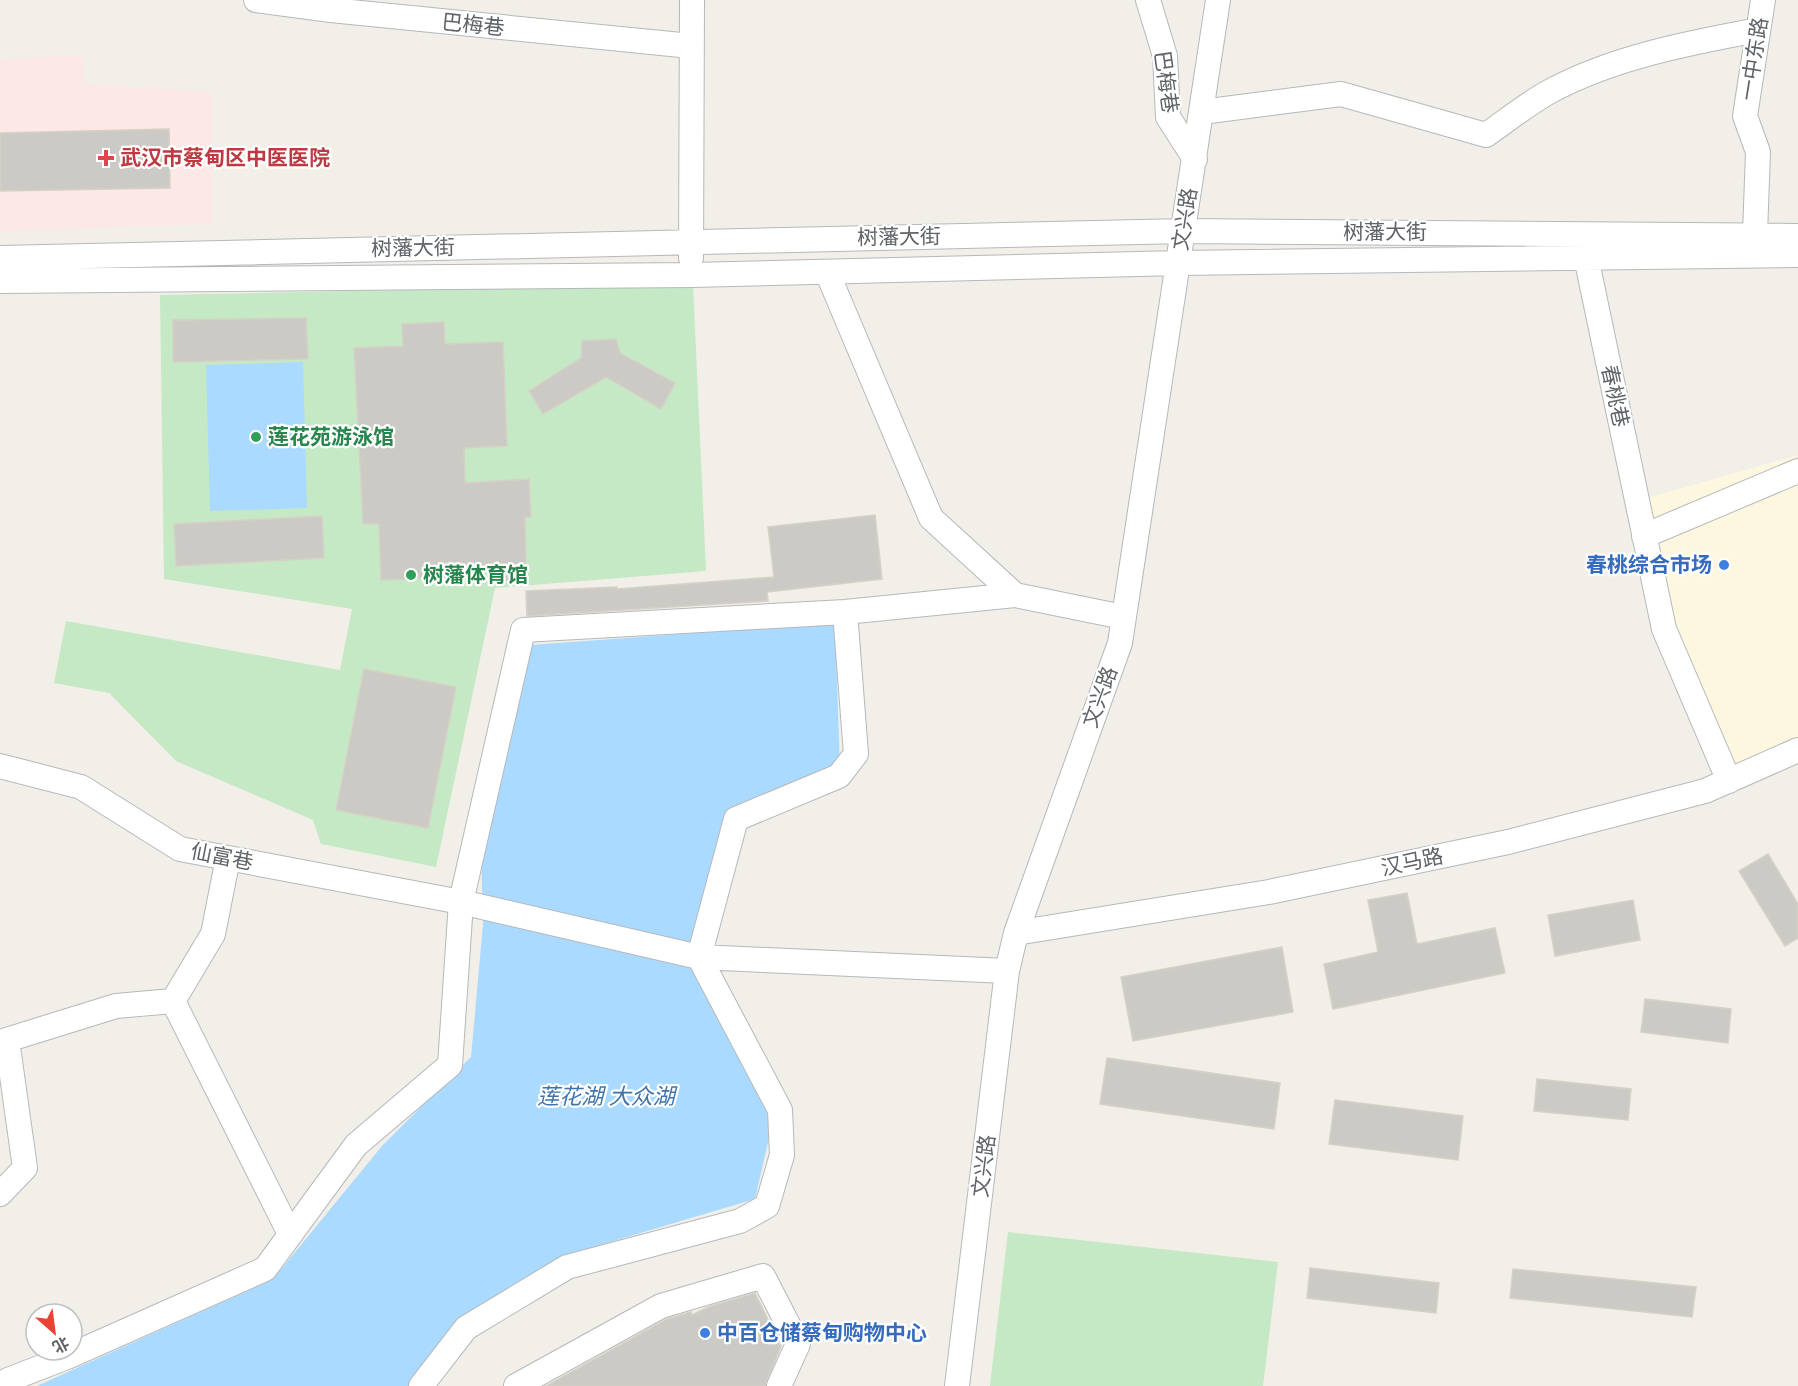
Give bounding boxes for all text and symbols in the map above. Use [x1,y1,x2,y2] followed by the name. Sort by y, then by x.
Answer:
[440,8,506,40] street label: 巴梅巷
[1734,15,1772,102] street label: 一中东路
[1150,49,1184,115] street label: 巴梅巷
[120,144,330,170] place label: 武汉市蔡甸区中医医院
[97,149,115,167] marker: 武汉市蔡甸区中医医院
[1166,186,1202,252] street label: 文兴路
[1343,218,1427,244] street label: 树藩大街
[857,222,941,250] street label: 树藩大街
[371,233,455,261] street label: 树藩大街
[1597,362,1635,429] street label: 春桃巷
[268,423,394,449] place label: 莲花苑游泳馆
[249,430,263,444] marker: 莲花苑游泳馆
[1586,551,1712,577] place label: 春桃综合市场
[1717,558,1731,572] marker: 春桃综合市场
[423,561,528,587] place label: 树藩体育馆
[404,568,418,582] marker: 树藩体育馆
[1076,663,1122,731] street label: 文兴路
[189,837,256,875] street label: 仙富巷
[1378,842,1445,880] street label: 汉马路
[537,1082,678,1110] water label: 莲花湖 大众湖
[966,1133,1000,1199] street label: 文兴路
[24,1302,84,1362] north arrow
[717,1319,927,1345] place label: 中百仓储蔡甸购物中心
[698,1326,712,1340] marker: 中百仓储蔡甸购物中心
[49,1333,73,1358] text: 北

